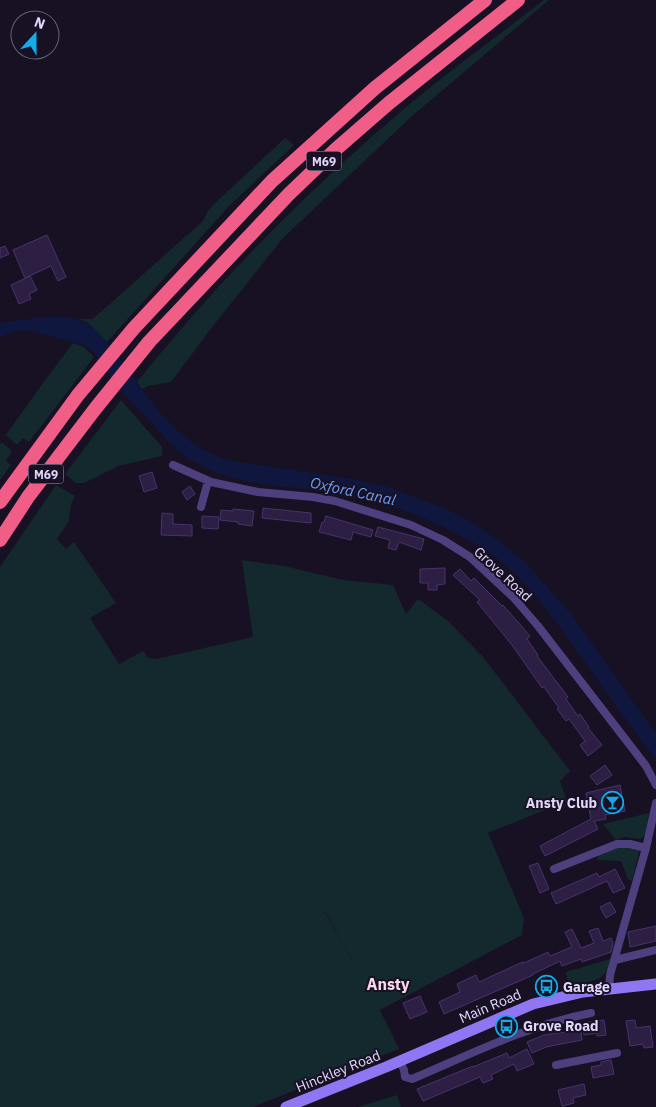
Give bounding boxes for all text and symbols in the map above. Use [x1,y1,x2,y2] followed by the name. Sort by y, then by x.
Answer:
[10,10,60,60] north arrow
[32,13,48,33] text: N
[306,152,342,170] road number: M69
[28,464,64,484] road number: M69
[309,473,397,509] water label: Oxford Canal
[470,543,536,605] street label: Grove Road
[601,791,625,815] bar icon: Ansty Club
[526,794,597,812] place label: Ansty Club
[366,974,410,994] district label: Ansty
[535,975,559,999] bus stop icon: Garage
[563,978,610,996] place label: Garage
[456,985,524,1027] street label: Main Road
[495,1014,519,1038] bus stop icon: Grove Road
[523,1017,599,1035] place label: Grove Road
[293,1046,383,1096] street label: Hinckley Road

